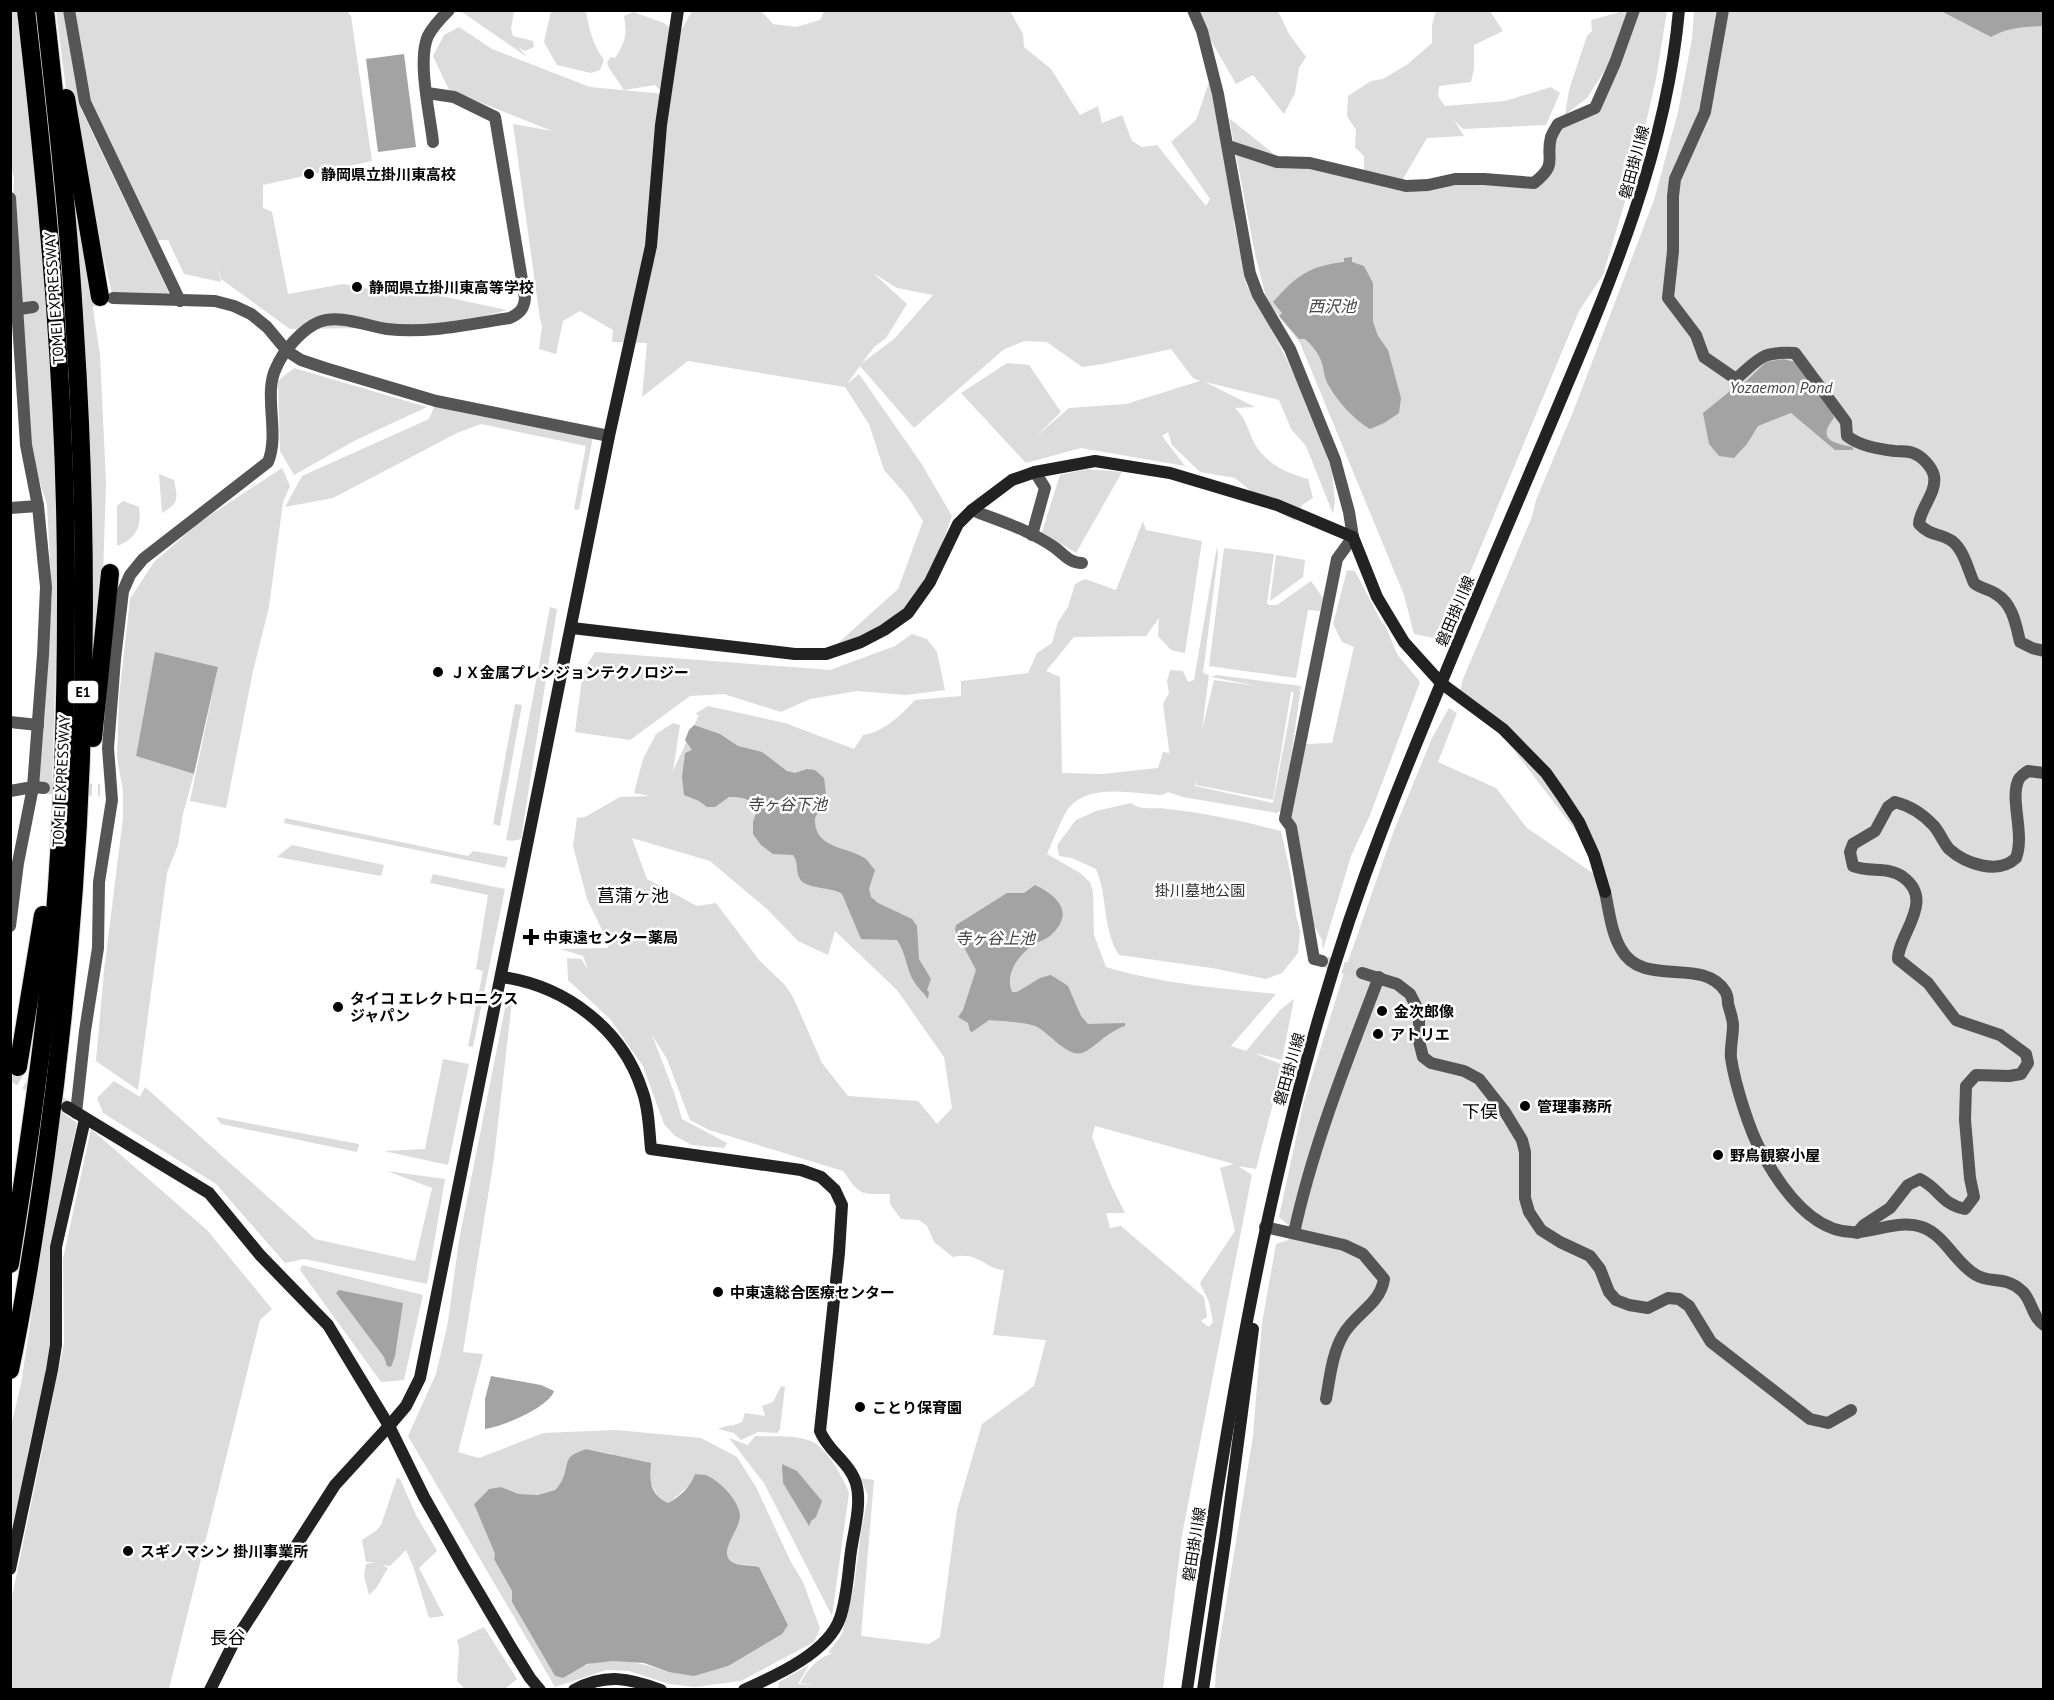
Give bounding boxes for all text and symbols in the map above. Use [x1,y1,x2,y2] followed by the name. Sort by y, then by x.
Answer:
[1615,123,1653,201] street label: 磐田掛川線
[321,165,456,184] place label: 静岡県立掛川東高校
[302,167,316,181] marker: 静岡県立掛川東高校
[40,230,68,365] street label: TOMEI EXPRESSWAY
[369,278,534,297] place label: 静岡県立掛川東高等学校
[350,280,364,294] marker: 静岡県立掛川東高等学校
[1308,296,1358,316] water label: 西沢池
[1730,377,1833,397] water label: Yozaemon Pond
[1432,573,1478,649] street label: 磐田掛川線
[450,663,689,682] place label: ＪＸ金属プレシジョンテクノロジー
[431,665,445,679] marker: ＪＸ金属プレシジョンテクノロジー
[68,681,98,703] road number: E1
[48,714,74,848] street label: TOMEI EXPRESSWAY
[747,794,829,814] water label: 寺ヶ谷下池
[1155,881,1245,900] park label: 掛川墓地公園
[597,884,669,907] district label: 菖蒲ヶ池
[543,928,678,947] place label: 中東遠センター薬局
[955,928,1037,948] water label: 寺ヶ谷上池
[524,930,538,944] marker: 中東遠センター薬局
[350,989,518,1025] place label: タイコ エレクトロニクス ジャパン
[331,1000,345,1014] marker: タイコ エレクトロニクス ジャパン
[1394,1002,1454,1021] place label: 金次郎像
[1375,1004,1389,1018] marker: 金次郎像
[1390,1025,1450,1044] place label: アトリエ
[1371,1027,1385,1041] marker: アトリエ
[1270,1030,1308,1108] street label: 磐田掛川線
[1537,1097,1612,1116] place label: 管理事務所
[1518,1099,1532,1113] marker: 管理事務所
[1462,1100,1498,1123] district label: 下俣
[1730,1146,1820,1165] place label: 野鳥観察小屋
[1711,1148,1725,1162] marker: 野鳥観察小屋
[730,1283,895,1302] place label: 中東遠総合医療センター
[711,1285,725,1299] marker: 中東遠総合医療センター
[872,1398,962,1417] place label: ことり保育園
[853,1400,867,1414] marker: ことり保育園
[1179,1505,1209,1583] street label: 磐田掛川線
[140,1542,308,1561] place label: スギノマシン 掛川事業所
[121,1544,135,1558] marker: スギノマシン 掛川事業所
[210,1626,246,1649] district label: 長谷

